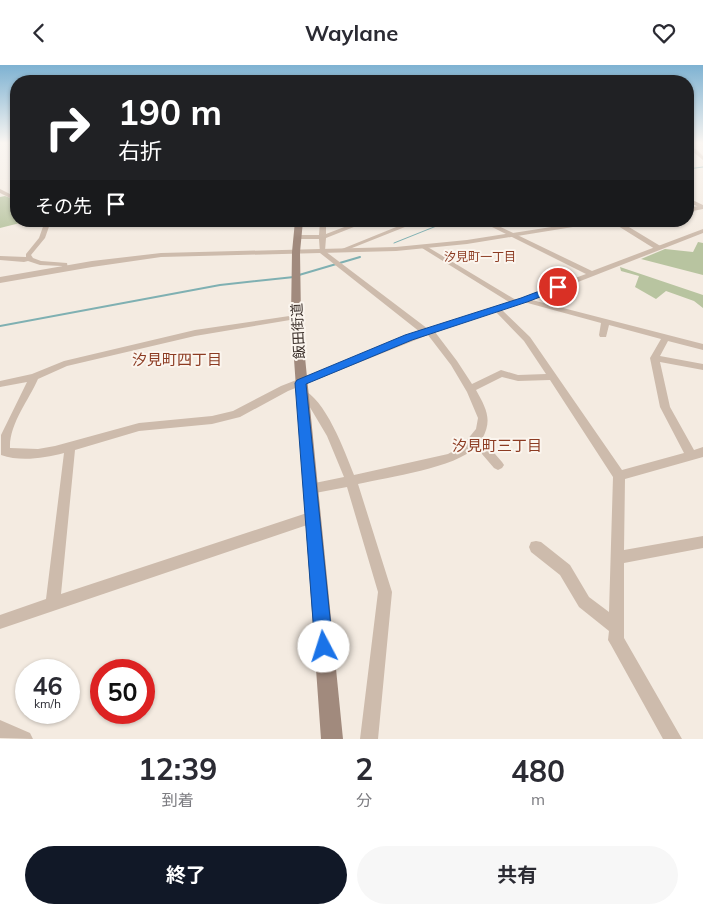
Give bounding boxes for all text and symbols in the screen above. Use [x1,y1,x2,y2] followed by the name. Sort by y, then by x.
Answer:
[25,19,53,47] icon: back
[305,19,398,47] text: Waylane
[650,19,678,47] icon: heart
[118,90,222,134] text: 190 m
[35,95,100,160] icon: right
[118,137,162,165] text: 右折
[102,190,130,218] icon: arrive
[35,194,92,218] text: その先
[444,249,516,264] district label: 汐見町一丁目
[537,266,579,308] pin
[544,273,572,301] icon: arrive
[288,303,308,359] street label: 飯田街道
[132,350,222,369] district label: 汐見町四丁目
[452,436,542,455] district label: 汐見町三丁目
[297,620,349,672] position arrow
[90,659,155,724] speed limit sign: 50
[32,670,63,701] text: 46
[34,696,61,711] text: km/h
[138,750,217,788] text: 12:39
[355,750,373,788] text: 2
[511,752,565,790] text: 480
[531,789,545,809] text: m
[162,790,194,810] text: 到着
[356,790,372,810] text: 分
[25,846,347,904] button: 終了
[357,846,678,904] button: 共有

